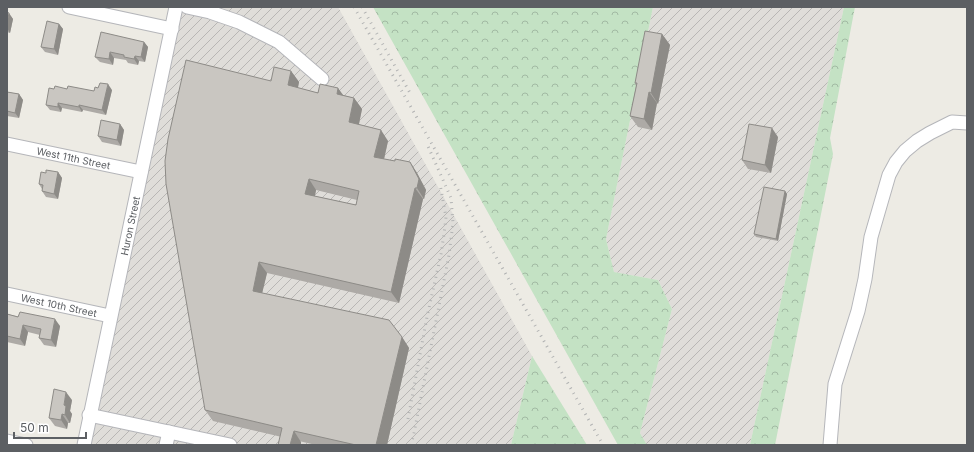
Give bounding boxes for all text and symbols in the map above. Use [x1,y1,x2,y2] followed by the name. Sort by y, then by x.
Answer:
[36,144,112,172] street label: West 11th Street
[118,194,142,256] street label: Huron Street
[20,291,99,319] street label: West 10th Street
[14,414,86,440] scale bar
[20,420,49,435] text: 50 m

